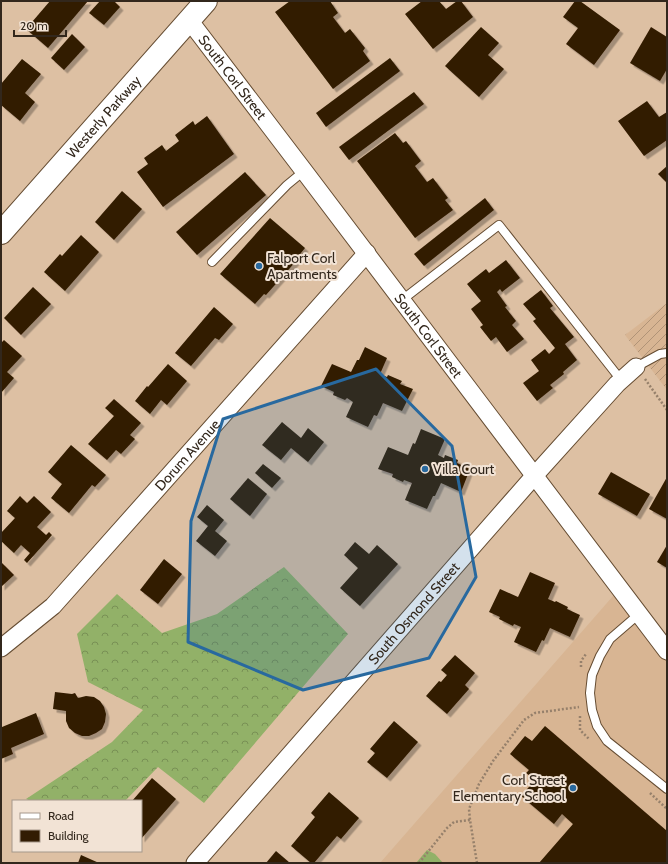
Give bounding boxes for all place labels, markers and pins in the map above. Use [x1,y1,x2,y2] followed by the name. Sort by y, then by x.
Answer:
[267,249,337,283] place label: Falport Corl Apartments
[254,261,264,271] marker: Falport Corl Apartments
[433,460,494,478] place label: Villa Court
[420,464,430,474] marker: Villa Court
[453,771,566,805] place label: Corl Street Elementary School
[568,783,578,793] marker: Corl Street Elementary School

